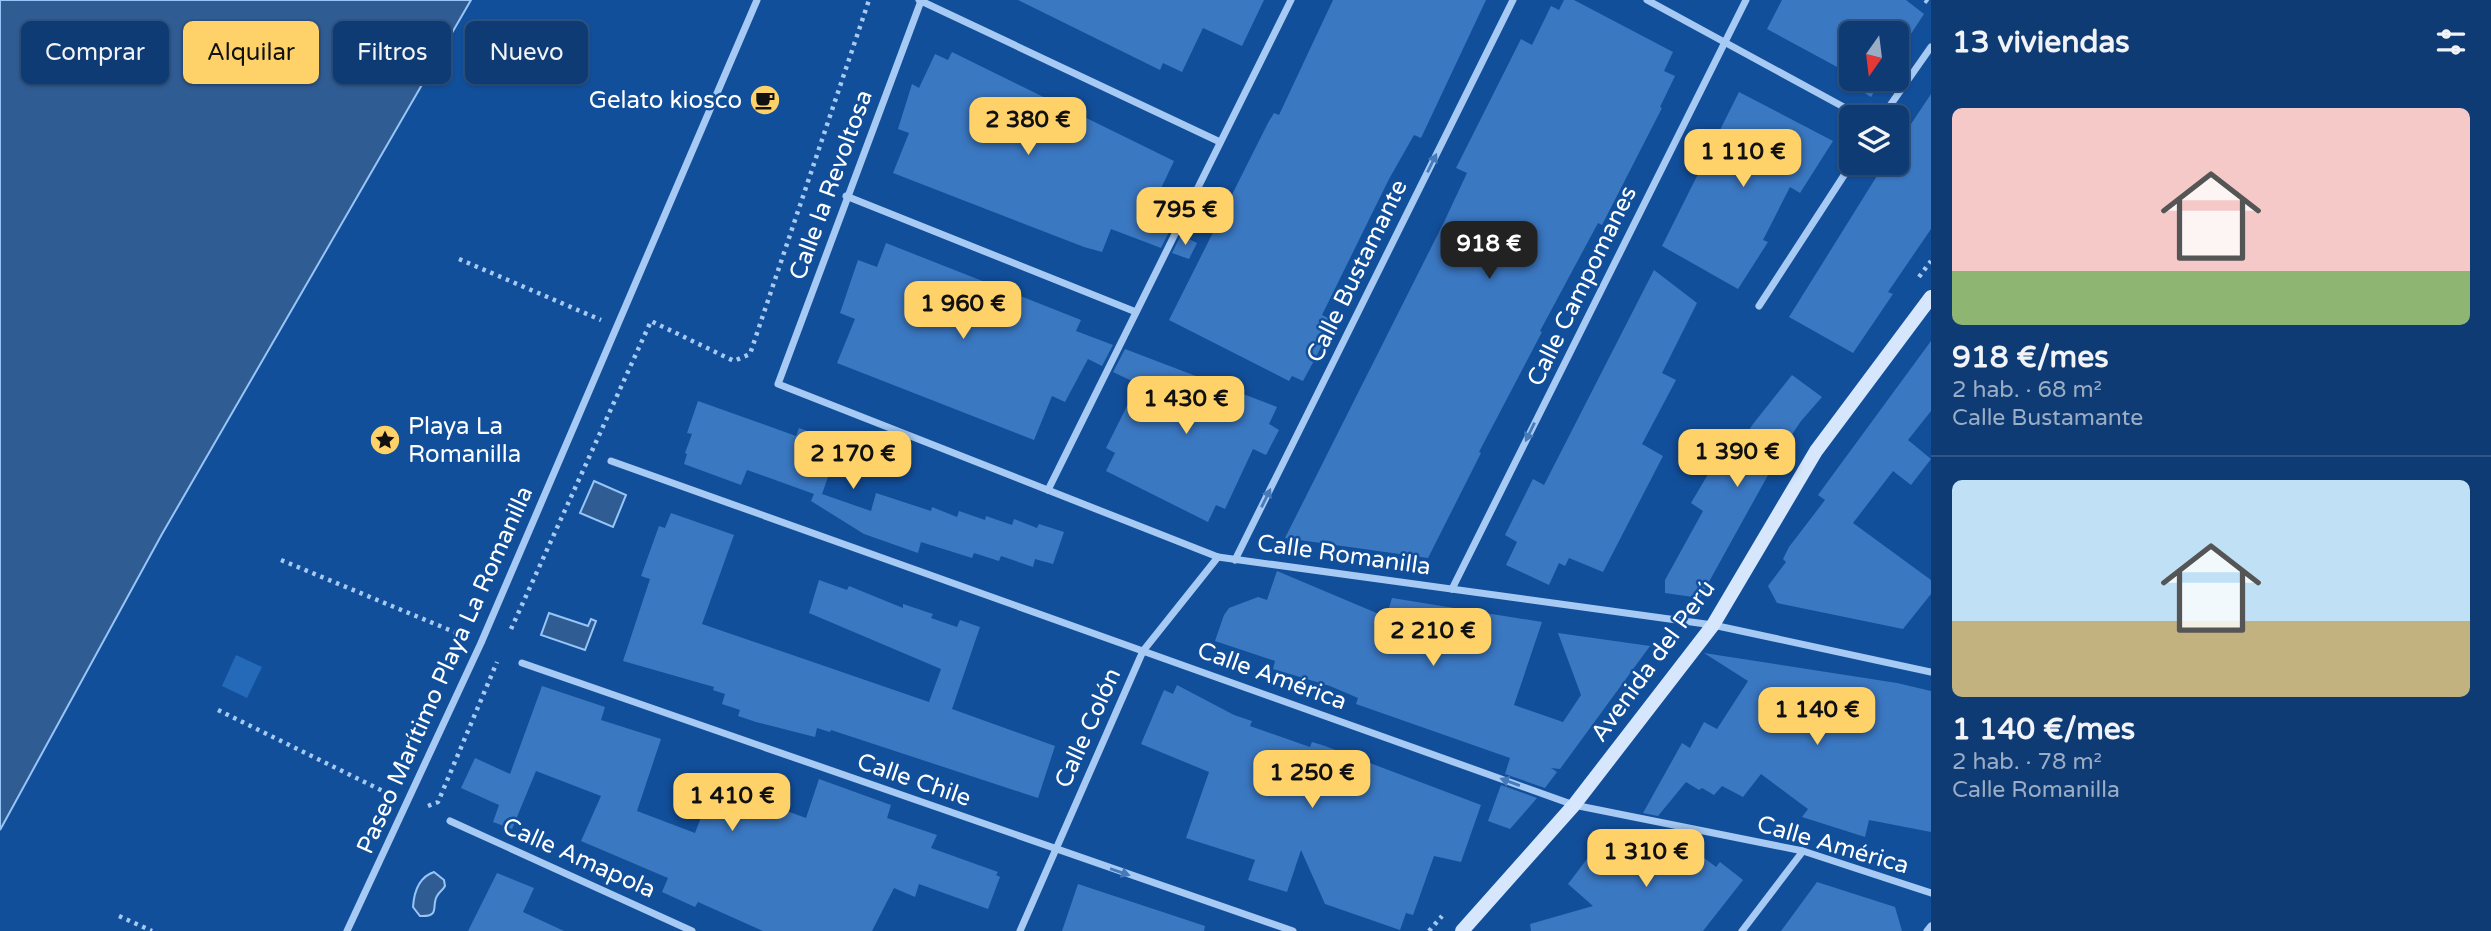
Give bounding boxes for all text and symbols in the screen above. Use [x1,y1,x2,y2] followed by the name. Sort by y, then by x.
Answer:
[21,21,169,84] chip: Comprar
[183,21,319,84] chip: Alquilar
[333,21,451,84] chip: Filtros
[465,21,588,84] chip: Nuevo
[1839,21,1909,91] north arrow
[1839,21,1909,175] map controls
[2432,23,2470,61] icon: filters
[1952,24,2130,61] text: 13 viviendas
[748,83,782,117] cafe icon: Gelato kiosco
[589,86,742,115] place label: Gelato kiosco
[783,86,879,284] street label: Calle la Revoltosa
[963,97,1093,157] pin: 2 380 €
[1839,105,1909,175] button: layers
[985,106,1071,134] text: 2 380 €
[1678,130,1808,189] pin: 1 110 €
[1700,138,1786,166] text: 1 110 €
[1426,153,1437,173] one-way arrow
[2148,153,2274,279] icon: home
[1300,175,1414,367] street label: Calle Bustamante
[1521,181,1643,391] street label: Calle Campomanes
[1136,188,1234,247] pin: 795 €
[1153,196,1218,224] text: 795 €
[1440,222,1538,281] pin: 918 €
[1457,230,1522,258] text: 918 €
[898,282,1028,341] pin: 1 960 €
[920,290,1006,318] text: 1 960 €
[1952,339,2109,376] text: 918 €/mes
[1121,376,1251,436] pin: 1 430 €
[1952,376,2102,404] text: 2 hab. · 68 m²
[1143,385,1229,413] text: 1 430 €
[1952,404,2143,432] text: Calle Bustamante
[408,412,521,469] place label: Playa La Romanilla
[1525,422,1536,442] one-way arrow
[368,423,402,457] place icon: Playa La Romanilla
[1672,430,1802,489] pin: 1 390 €
[788,432,918,491] pin: 2 170 €
[1694,438,1780,466] text: 1 390 €
[810,440,896,468] text: 2 170 €
[351,482,539,858] street label: Paseo Marítimo Playa La Romanilla
[1259,488,1271,508] one-way arrow
[2148,525,2274,651] icon: home
[1255,528,1433,582] street label: Calle Romanilla
[1585,574,1721,748] street label: Avenida del Perú
[1368,608,1498,668] pin: 2 210 €
[1390,617,1476,645] text: 2 210 €
[1193,636,1351,716] street label: Calle América
[1049,664,1127,792] street label: Calle Colón
[1752,688,1882,747] pin: 1 140 €
[1774,696,1860,724] text: 1 140 €
[1952,711,2135,748] text: 1 140 €/mes
[853,747,975,813] street label: Calle Chile
[1952,748,2102,776] text: 2 hab. · 78 m²
[1247,750,1377,810] pin: 1 250 €
[1269,759,1355,787] text: 1 250 €
[667,774,797,833] pin: 1 410 €
[1499,776,1520,787] one-way arrow
[1952,776,2120,804] text: Calle Romanilla
[689,782,775,810] text: 1 410 €
[1754,809,1912,881] street label: Calle América
[498,811,660,905] street label: Calle Amapola
[1581,830,1711,889] pin: 1 310 €
[1603,838,1689,866] text: 1 310 €
[1110,867,1131,878] one-way arrow

